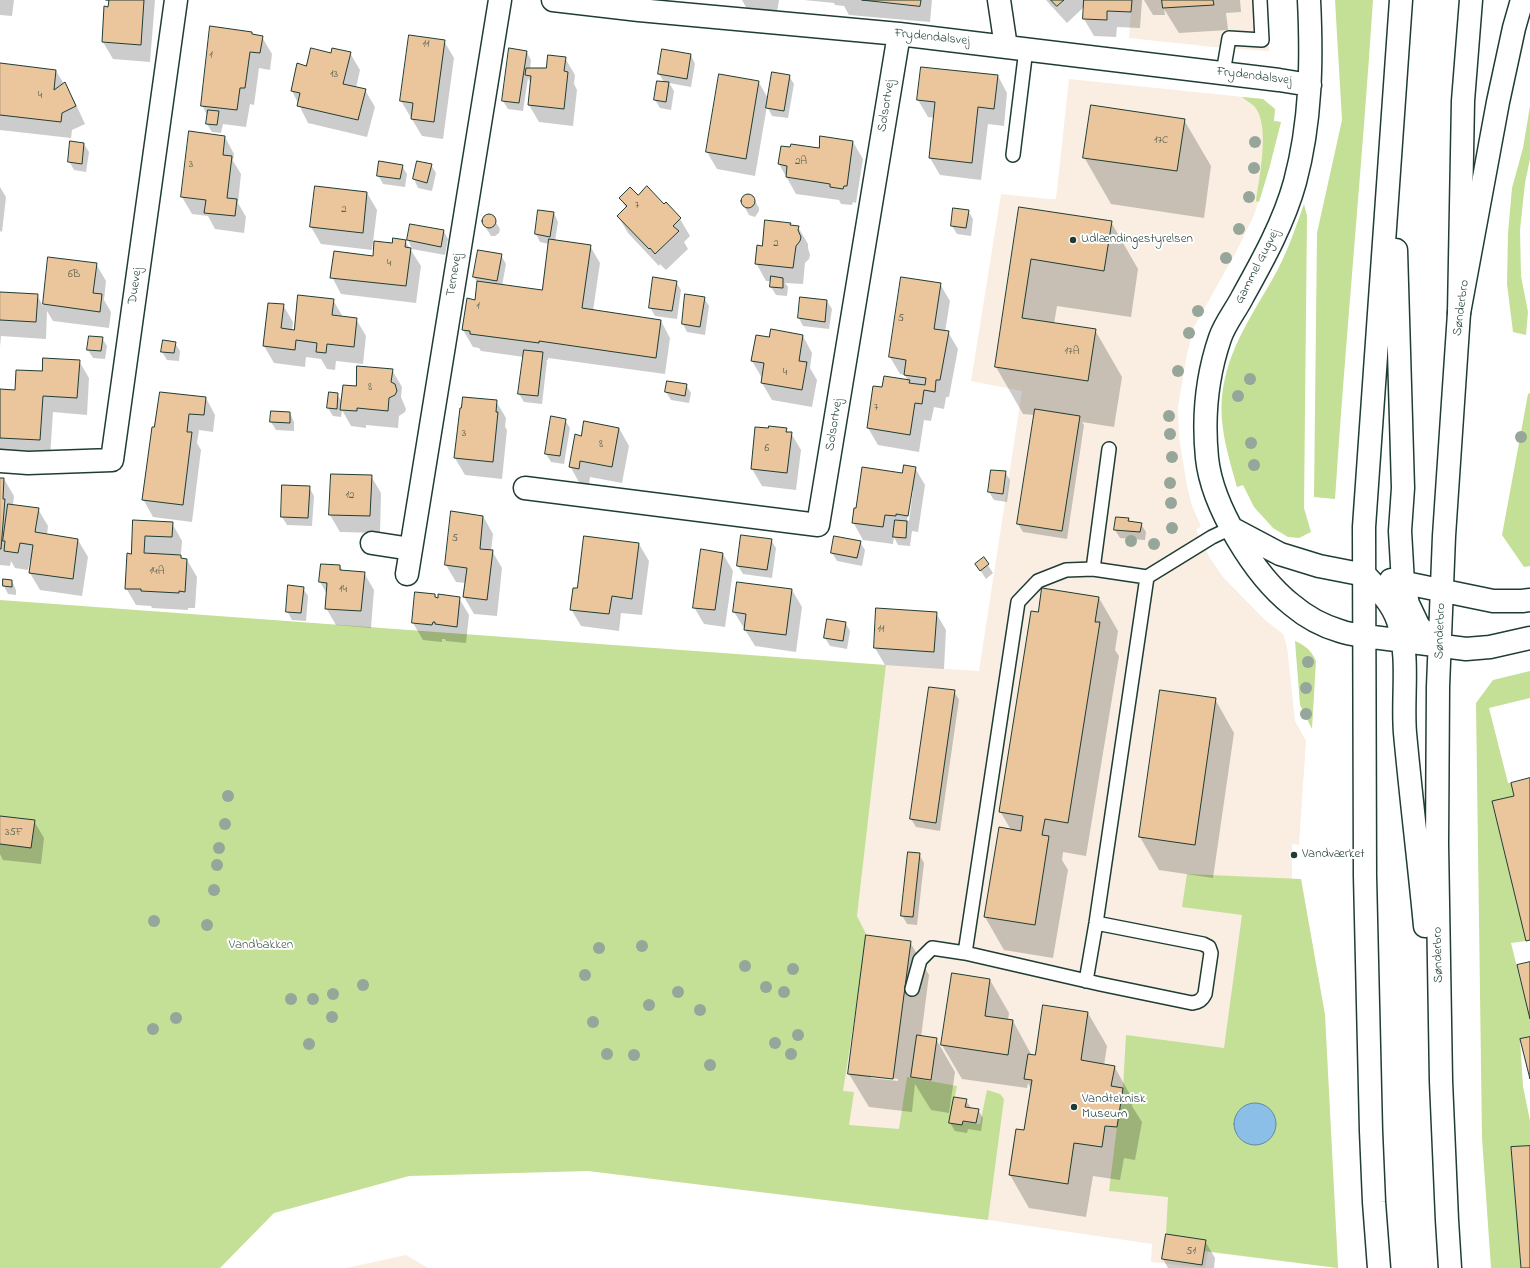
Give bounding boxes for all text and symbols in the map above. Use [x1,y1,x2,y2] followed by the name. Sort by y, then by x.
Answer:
[894,26,970,50] street label: Frydendalsvej
[423,38,429,52] house number: 11
[209,49,213,63] house number: 1
[1216,65,1292,89] street label: Frydendalsvej
[330,68,338,82] house number: 13
[875,79,899,133] street label: Solsortvej
[38,89,42,103] house number: 4
[1154,134,1168,148] house number: 17C
[795,155,807,169] house number: 2A
[189,158,193,172] house number: 3
[635,199,639,213] house number: 7
[341,203,347,217] house number: 2
[1232,227,1284,307] street label: Gammel Gugvej
[1081,232,1193,248] place label: Udlændingestyrelsen
[1068,235,1078,245] marker: Udlændingestyrelsen
[773,237,779,251] house number: 2
[444,252,466,298] street label: Ternevej
[387,257,391,271] house number: 4
[126,267,146,305] street label: Duevej
[68,268,80,282] house number: 6B
[1450,279,1474,337] street label: Sønderbro
[476,300,480,314] house number: 1
[898,312,904,326] house number: 5
[1065,345,1079,359] house number: 17A
[783,366,787,380] house number: 4
[368,381,372,395] house number: 8
[823,398,847,452] street label: Solsortvej
[874,401,878,415] house number: 7
[462,427,466,441] house number: 3
[599,438,603,452] house number: 8
[765,442,769,456] house number: 6
[346,489,354,503] house number: 12
[452,532,458,546] house number: 5
[150,565,164,579] house number: 14A
[339,583,347,597] house number: 14
[1432,603,1450,659] street label: Sønderbro
[878,623,884,637] house number: 11
[5,826,23,840] house number: 35F
[1302,847,1365,863] place label: Vandværket
[1289,850,1299,860] marker: Vandværket
[1431,927,1447,983] street label: Sønderbro
[229,938,293,954] park label: Vandbakken
[1082,1092,1146,1123] place label: Vandteknisk Museum
[1069,1102,1079,1112] marker: Vandteknisk Museum
[1186,1245,1196,1259] house number: 51

